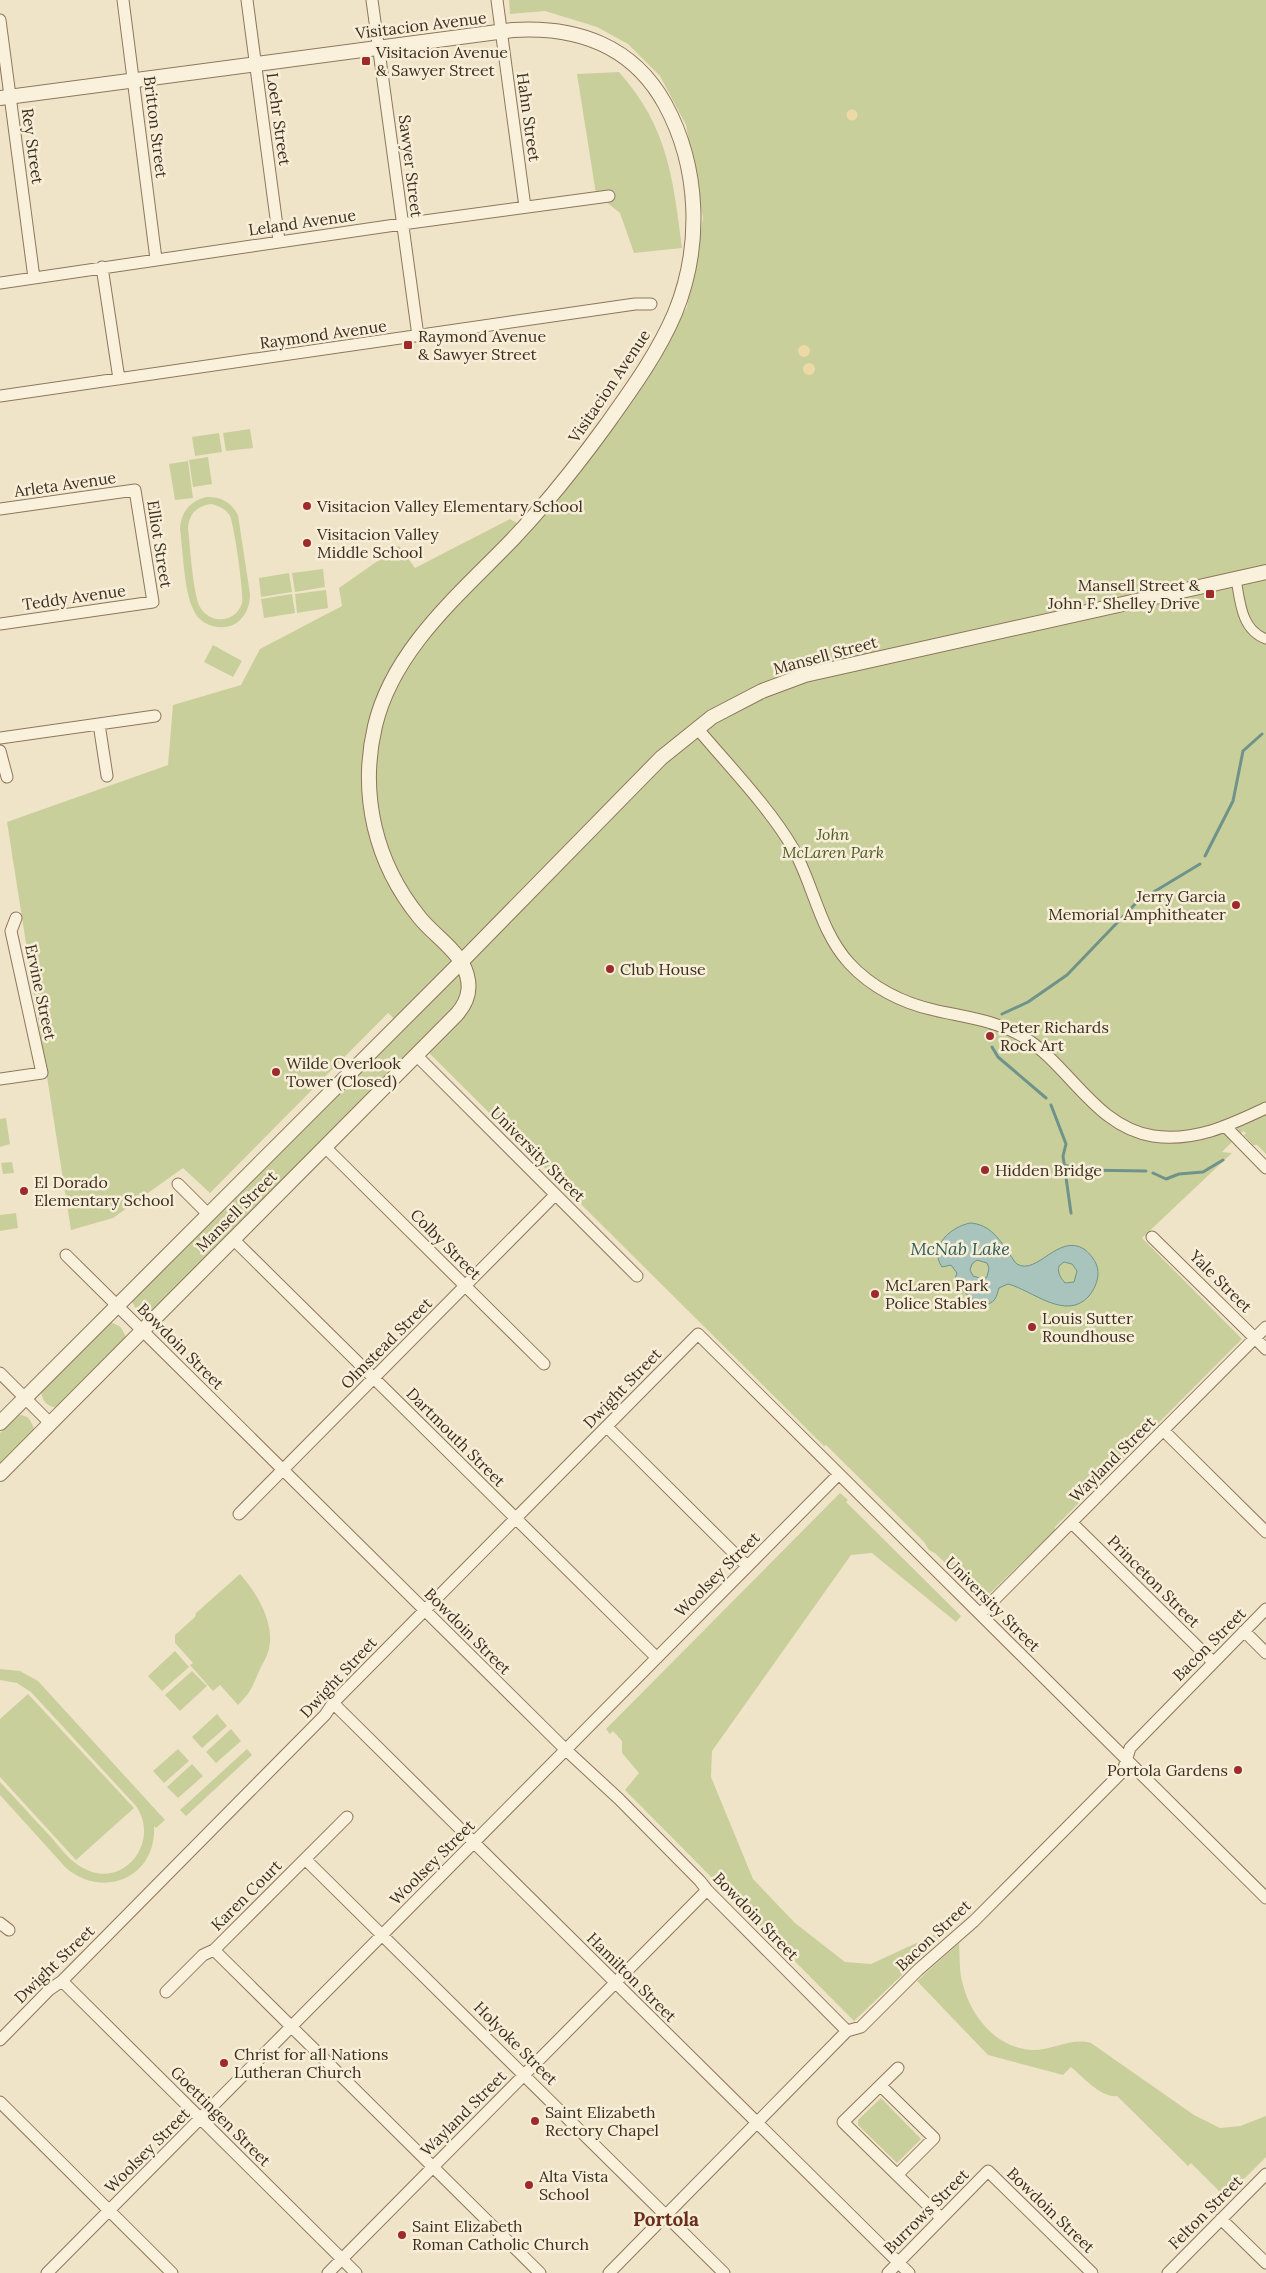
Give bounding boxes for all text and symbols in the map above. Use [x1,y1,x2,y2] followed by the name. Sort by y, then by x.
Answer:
[353,7,488,43] street label: Visitacion Avenue
[375,42,508,80] place label: Visitacion Avenue & Sawyer Street
[360,55,372,67] marker: Visitacion Avenue & Sawyer Street
[263,71,296,167] street label: Loehr Street
[513,71,545,163] street label: Hahn Street
[140,75,172,180] street label: Britton Street
[18,107,48,186] street label: Rey Street
[395,113,427,219] street label: Sawyer Street
[247,205,357,239] street label: Leland Avenue
[258,315,388,353] street label: Raymond Avenue
[563,325,654,447] street label: Visitacion Avenue
[418,326,546,364] place label: Raymond Avenue & Sawyer Street
[402,339,414,351] marker: Raymond Avenue & Sawyer Street
[12,467,118,501] street label: Arleta Avenue
[316,496,583,516] place label: Visitacion Valley Elementary School
[143,499,177,590] street label: Elliot Street
[301,500,313,512] marker: Visitacion Valley Elementary School
[316,524,439,562] place label: Visitacion Valley Middle School
[301,537,313,549] marker: Visitacion Valley Middle School
[1047,575,1201,613] place label: Mansell Street & John F. Shelley Drive
[21,580,127,614] street label: Teddy Avenue
[1204,588,1216,600] marker: Mansell Street & John F. Shelley Drive
[771,631,880,679] street label: Mansell Street
[782,824,884,862] park label: John McLaren Park
[1048,886,1226,924] place label: Jerry Garcia Memorial Amphitheater
[1230,899,1242,911] marker: Jerry Garcia Memorial Amphitheater
[21,942,61,1043] street label: Ervine Street
[620,959,706,979] place label: Club House
[604,963,616,975] marker: Club House
[1000,1017,1109,1055] place label: Peter Richards Rock Art
[984,1030,996,1042] marker: Peter Richards Rock Art
[286,1053,401,1092] place label: Wilde Overlook Tower (Closed)
[270,1066,282,1078] marker: Wilde Overlook Tower (Closed)
[486,1102,590,1206] street label: University Street
[995,1160,1102,1180] place label: Hidden Bridge
[979,1164,991,1176] marker: Hidden Bridge
[191,1166,281,1256] street label: Mansell Street
[34,1172,174,1210] place label: El Dorado Elementary School
[18,1185,30,1197] marker: El Dorado Elementary School
[406,1204,486,1284] street label: Colby Street
[910,1237,1010,1260] water label: McNab Lake
[1185,1245,1257,1317] street label: Yale Street
[885,1275,989,1313] place label: McLaren Park Police Stables
[869,1288,881,1300] marker: McLaren Park Police Stables
[336,1293,436,1393] street label: Olmstead Street
[133,1298,229,1394] street label: Bowdoin Street
[1042,1308,1135,1346] place label: Louis Sutter Roundhouse
[1026,1321,1038,1333] marker: Louis Sutter Roundhouse
[579,1343,666,1432] street label: Dwight Street
[402,1383,510,1491] street label: Dartmouth Street
[1065,1411,1160,1506] street label: Wayland Street
[670,1527,764,1621] street label: Woolsey Street
[1104,1531,1205,1632] street label: Princeton Street
[941,1552,1045,1656] street label: University Street
[420,1583,516,1679] street label: Bowdoin Street
[1168,1603,1250,1685] street label: Bacon Street
[295,1632,381,1722] street label: Dwight Street
[1107,1760,1228,1780] place label: Portola Gardens
[1232,1764,1244,1776] marker: Portola Gardens
[385,1815,479,1909] street label: Woolsey Street
[206,1855,286,1935] street label: Karen Court
[709,1868,804,1965] street label: Bowdoin Street
[891,1895,975,1975] street label: Bacon Street
[10,1920,99,2007] street label: Dwight Street
[583,1928,682,2027] street label: Hamilton Street
[470,1997,563,2090] street label: Holyoke Street
[234,2044,388,2082] place label: Christ for all Nations Lutheran Church
[218,2057,230,2069] marker: Christ for all Nations Lutheran Church
[167,2062,276,2171] street label: Goettingen Street
[416,2065,511,2160] street label: Wayland Street
[545,2102,659,2140] place label: Saint Elizabeth Rectory Chapel
[100,2103,194,2197] street label: Woolsey Street
[529,2115,541,2127] marker: Saint Elizabeth Rectory Chapel
[1003,2163,1100,2258] street label: Bowdoin Street
[879,2164,973,2258] street label: Burrows Street
[538,2166,609,2204] place label: Alta Vista School
[1164,2170,1247,2253] street label: Felton Street
[523,2179,535,2191] marker: Alta Vista School
[633,2207,699,2231] district label: Portola
[412,2216,589,2254] place label: Saint Elizabeth Roman Catholic Church
[396,2229,408,2241] marker: Saint Elizabeth Roman Catholic Church

